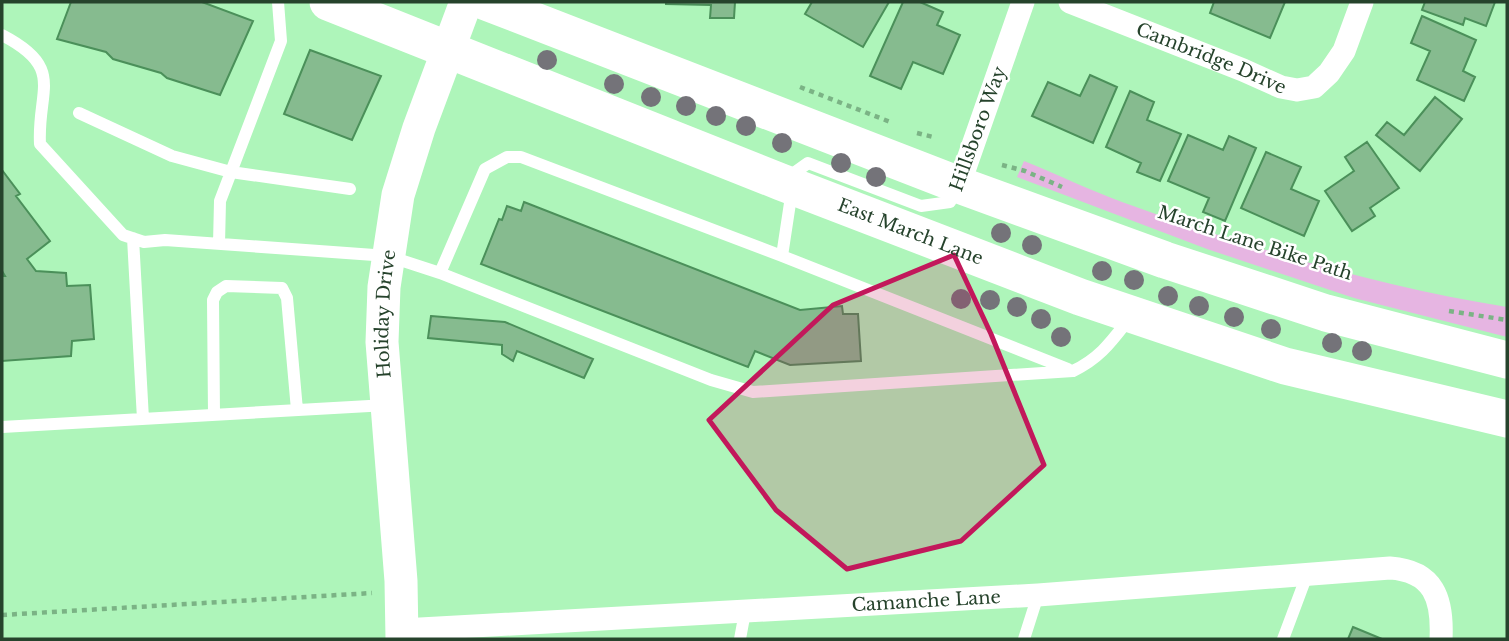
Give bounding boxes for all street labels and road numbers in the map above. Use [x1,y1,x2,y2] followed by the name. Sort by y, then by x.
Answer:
[1133,18,1290,99] street label: Cambridge Drive
[945,63,1011,195] street label: Hillsboro Way
[834,194,986,270] street label: East March Lane
[1155,201,1355,285] street label: March Lane Bike Path
[371,248,401,379] street label: Holiday Drive
[851,586,1001,616] street label: Camanche Lane

